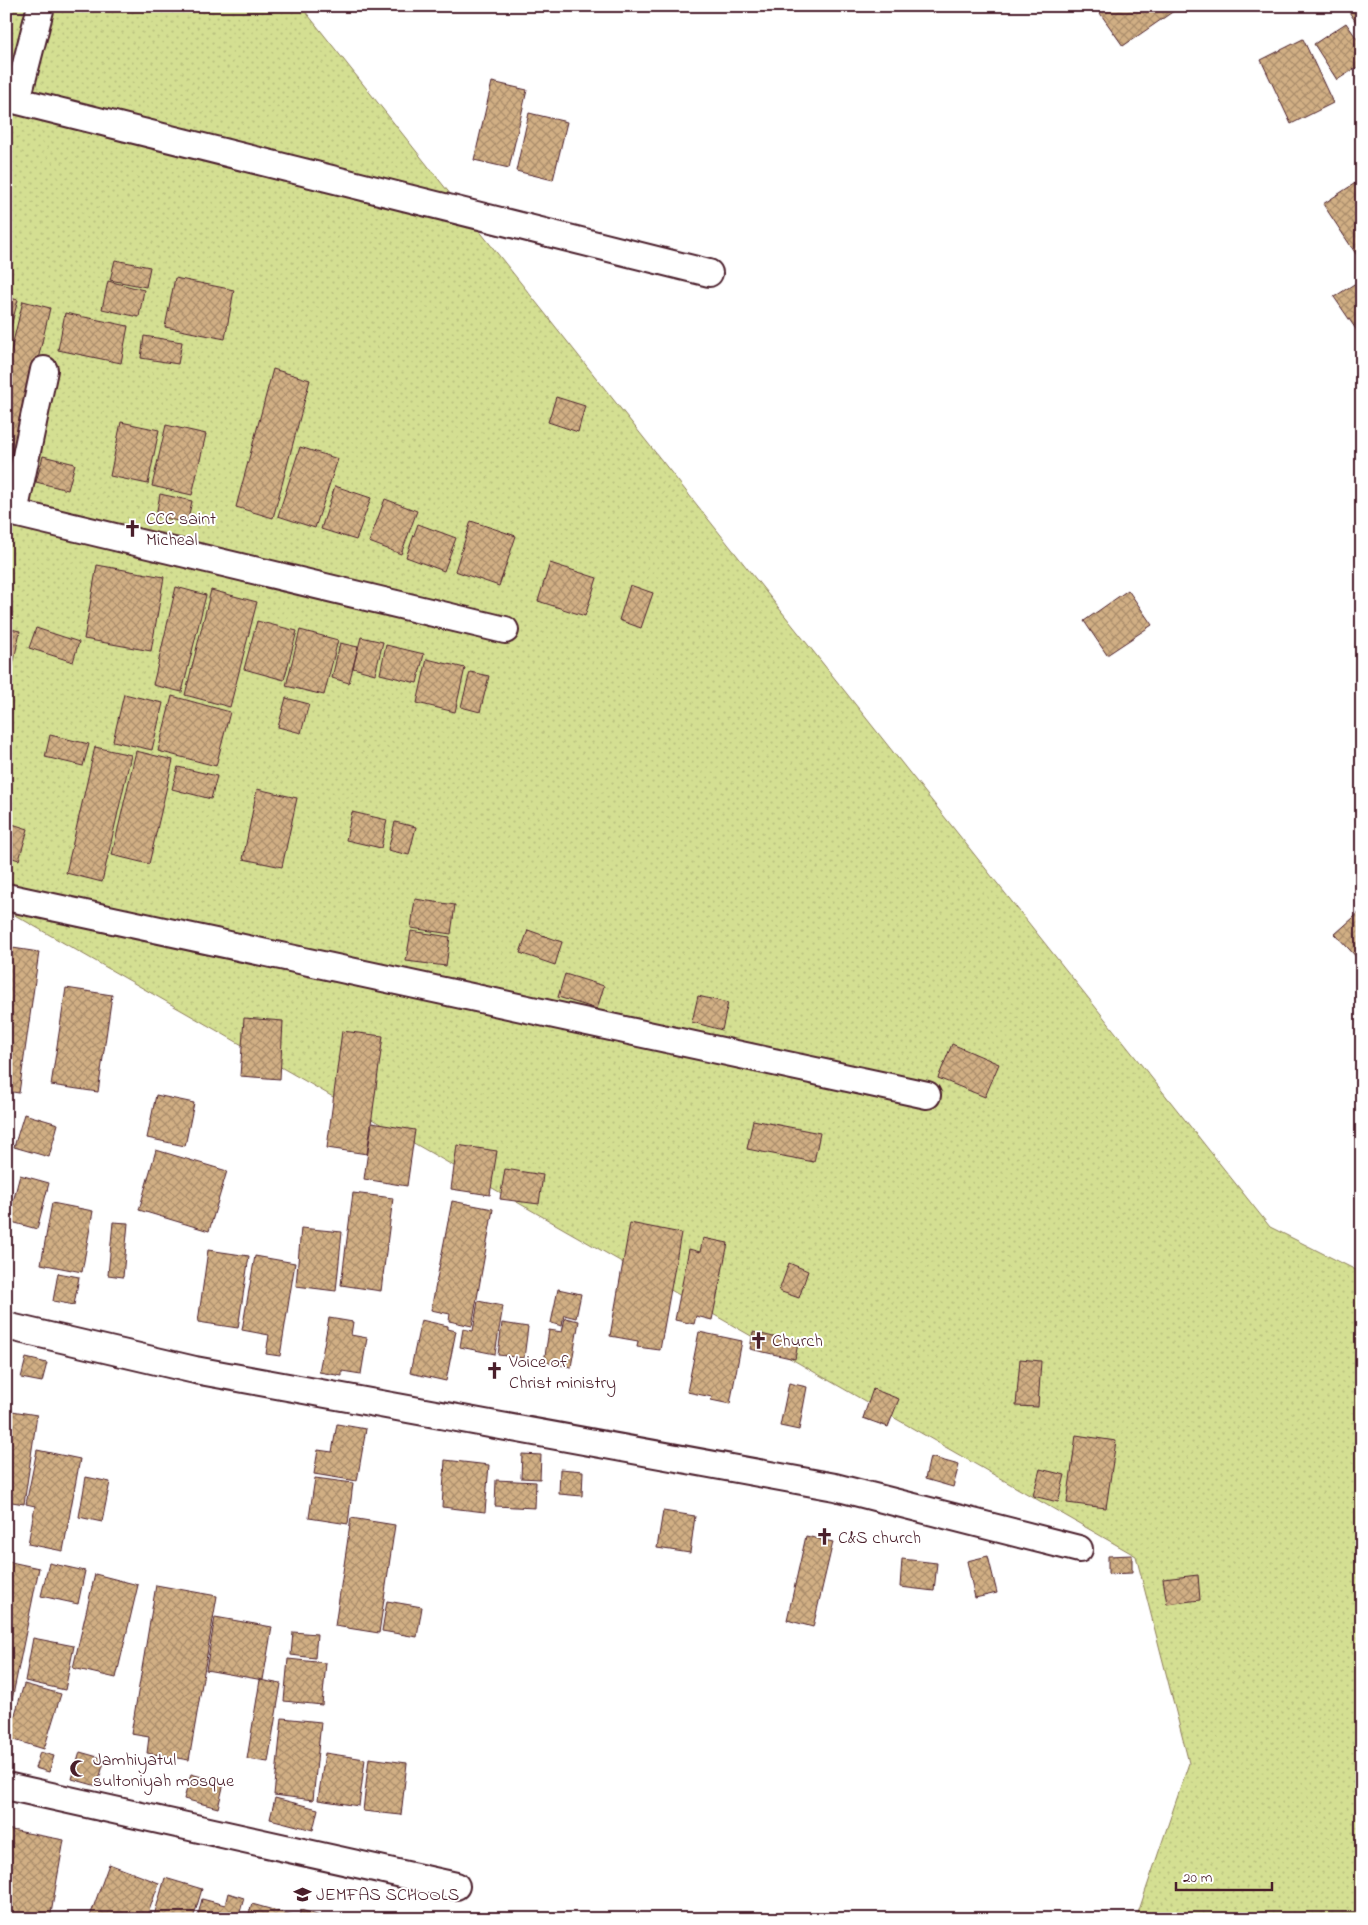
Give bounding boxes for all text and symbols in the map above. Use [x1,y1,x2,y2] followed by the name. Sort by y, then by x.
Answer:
[146,507,216,554] place label: CCC saint Micheal
[122,518,142,538] church icon: CCC saint Micheal
[772,1329,823,1355] place label: Church
[748,1330,768,1350] church icon: Church
[508,1350,616,1397] place label: Voice of Christ ministry
[485,1361,505,1381] church icon: Voice of Christ ministry
[838,1526,921,1552] place label: C&S church
[814,1527,834,1547] church icon: C&S church
[93,1748,235,1795] place label: Jamhiyatul sultoniyah mosque
[69,1759,89,1779] mosque icon: Jamhiyatul sultoniyah mosque
[1176,1860,1272,1892] scale bar
[1183,1867,1213,1889] text: 20 m
[316,1883,459,1909] place label: JEMFAS SCHOOLS
[292,1884,312,1904] school or university icon: JEMFAS SCHOOLS

